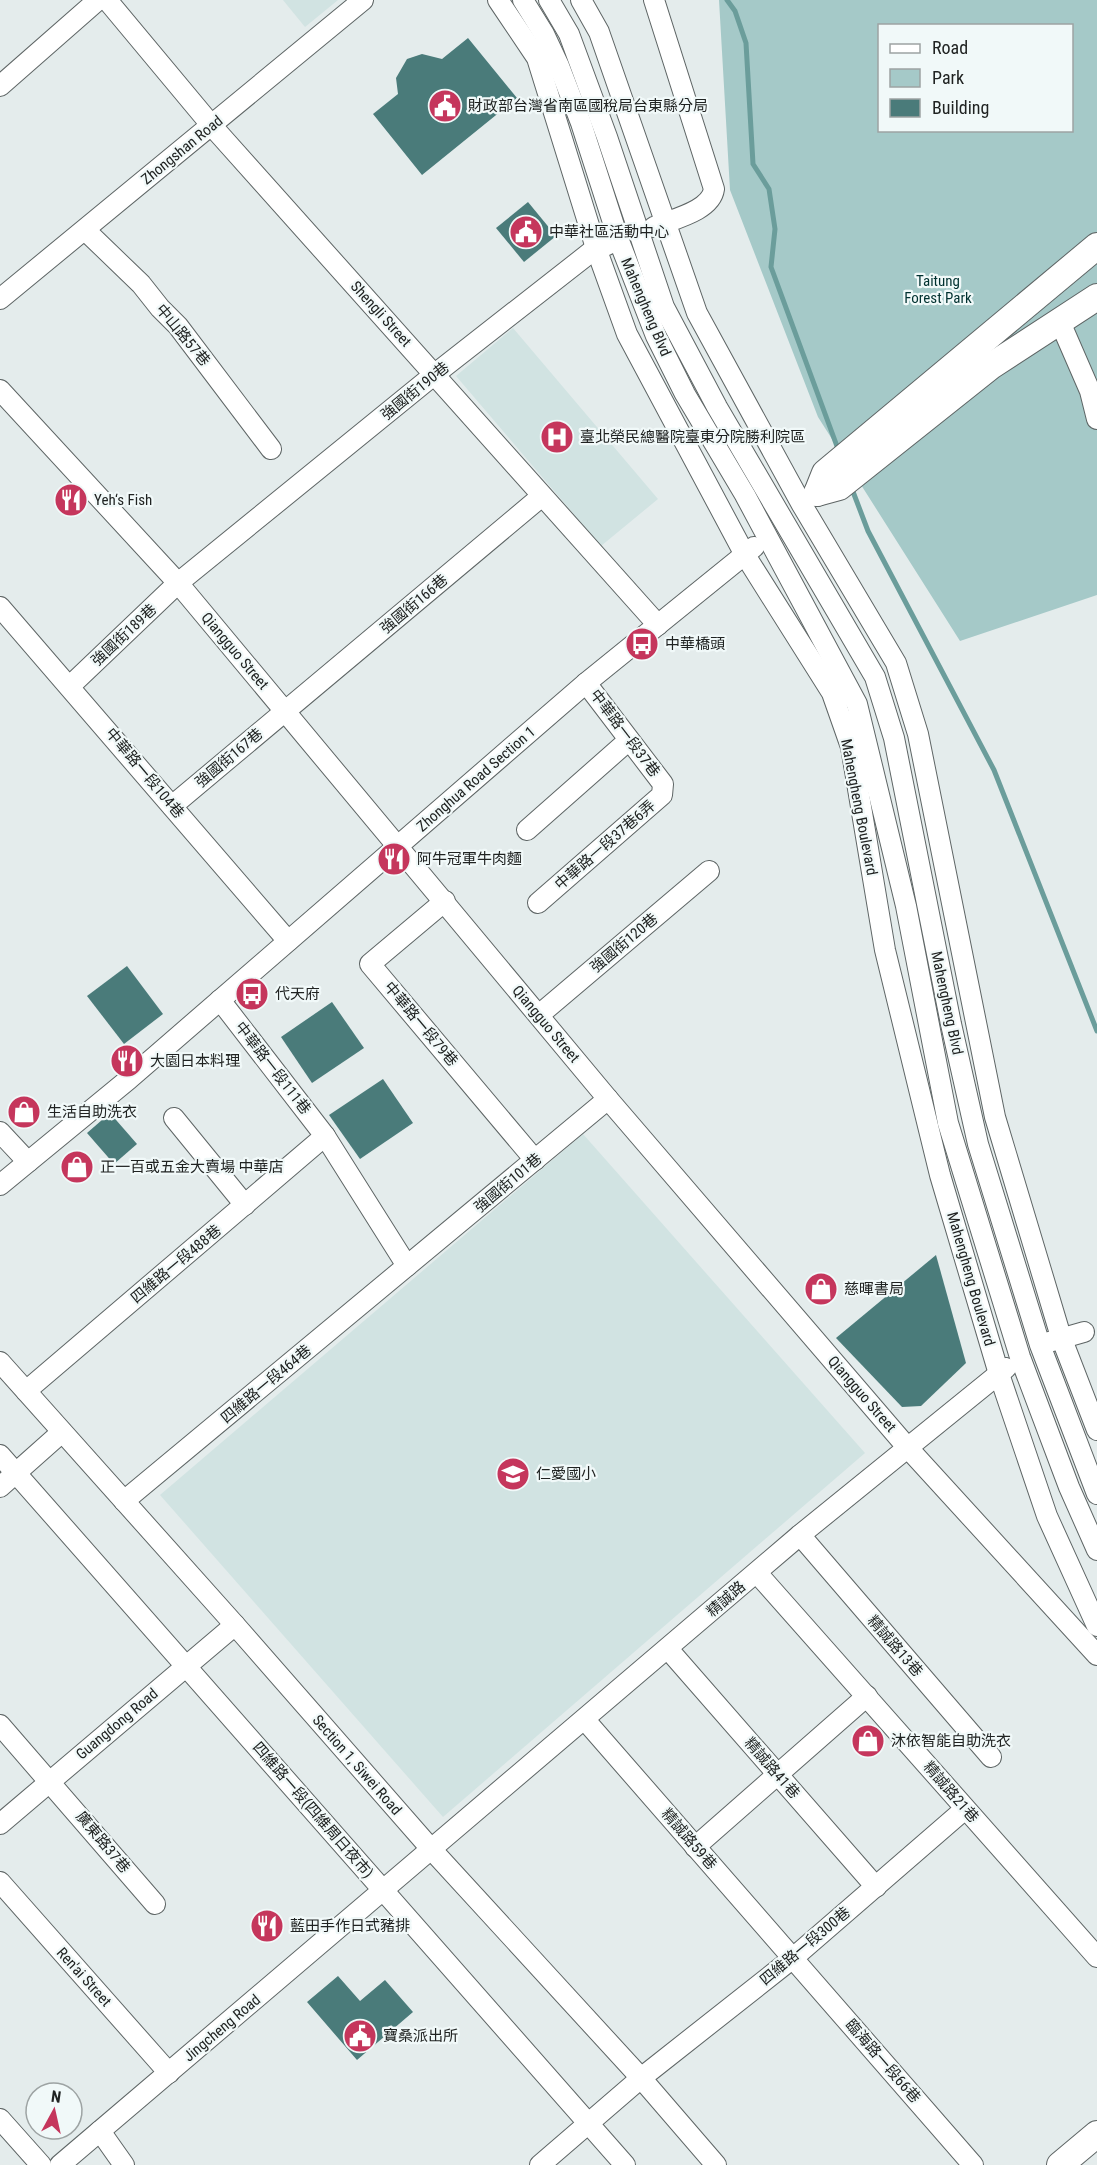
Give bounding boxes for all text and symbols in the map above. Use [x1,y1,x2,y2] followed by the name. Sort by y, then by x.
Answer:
[878,24,1073,132] legend
[932,37,968,58] text: Road
[932,67,964,88] text: Park
[427,88,463,124] public building icon: 財政部台灣省南區國稅局台東縣分局
[468,97,708,115] place label: 財政部台灣省南區國稅局台東縣分局
[932,97,989,118] text: Building
[138,112,226,188] street label: Zhongshan Road
[508,214,544,250] public building icon: 中華社區活動中心
[549,223,669,241] place label: 中華社區活動中心
[617,255,675,359] street label: Mahengheng Blvd
[904,272,972,307] park label: Taitung Forest Park
[347,277,415,351] street label: Shengli Street
[152,301,214,369] street label: 中山路57巷
[377,358,453,424] street label: 強國街190巷
[539,419,575,455] hospital icon: 臺北榮民總醫院臺東分院勝利院區
[580,428,805,446] place label: 臺北榮民總醫院臺東分院勝利院區
[53,482,89,518] restaurant icon: Yeh‘s Fish
[94,491,152,509] place label: Yeh‘s Fish
[377,571,451,637] street label: 強國街166巷
[88,600,160,670] street label: 強國街189巷
[198,609,272,693] street label: Qiangguo Street
[624,626,660,662] bus stop icon: 中華橋頭
[665,635,725,653] place label: 中華橋頭
[586,686,664,780] street label: 中華路一段37巷
[413,723,539,835] street label: Zhonghua Road Section 1
[102,724,188,822] street label: 中華路一段104巷
[192,725,266,791] street label: 強國街167巷
[837,737,881,877] street label: Mahengheng Boulevard
[551,796,659,894] street label: 中華路一段37巷6弄
[376,841,412,877] restaurant icon: 阿牛冠軍牛肉麵
[417,850,522,868] place label: 阿牛冠軍牛肉麵
[587,910,661,976] street label: 強國街120巷
[927,950,967,1056] street label: Mahengheng Blvd
[234,976,270,1012] bus stop icon: 代天府
[380,978,462,1070] street label: 中華路一段79巷
[509,982,583,1066] street label: Qiangguo Street
[275,985,320,1003] place label: 代天府
[231,1018,315,1118] street label: 中華路一段111巷
[109,1043,145,1079] restaurant icon: 大園日本料理
[150,1052,240,1070] place label: 大園日本料理
[6,1094,42,1130] shop icon: 生活自助洗衣
[47,1103,137,1121] place label: 生活自助洗衣
[59,1149,95,1185] shop icon: 正一百或五金大賣場 中華店
[471,1150,545,1216] street label: 強國街101巷
[100,1158,283,1176] place label: 正一百或五金大賣場 中華店
[943,1210,999,1348] street label: Mahengheng Boulevard
[127,1221,225,1307] street label: 四維路一段488巷
[803,1271,839,1307] shop icon: 慈暉書局
[844,1280,904,1298] place label: 慈暉書局
[217,1341,315,1427] street label: 四維路一段464巷
[824,1352,900,1436] street label: Qiangguo Street
[495,1456,531,1492] school or university icon: 仁愛國小
[536,1465,596,1483] place label: 仁愛國小
[703,1577,749,1621] street label: 精誠路
[864,1612,926,1680] street label: 精誠路13巷
[72,1685,162,1763] street label: Guangdong Road
[309,1711,405,1819] street label: Section 1, Siwei Road
[850,1723,886,1759] shop icon: 沐依智能自助洗衣
[891,1732,1011,1750] place label: 沐依智能自助洗衣
[741,1734,803,1802] street label: 精誠路41巷
[249,1738,377,1882] street label: 四維路一段(四維周日夜市)
[920,1758,982,1826] street label: 精誠路21巷
[658,1805,720,1873] street label: 精誠路59巷
[72,1808,134,1876] street label: 廣東路37巷
[756,1903,854,1989] street label: 四維路一段300巷
[249,1908,285,1944] restaurant icon: 藍田手作日式豬排
[290,1917,410,1935] place label: 藍田手作日式豬排
[53,1944,115,2010] street label: Ren'ai Street
[180,1991,264,2065] street label: Jingcheng Road
[842,2016,924,2106] street label: 臨海路一段66巷
[342,2018,378,2054] public building icon: 寶桑派出所
[383,2027,458,2045] place label: 寶桑派出所
[24,2081,84,2141] north arrow
[50,2087,62,2107] text: N

